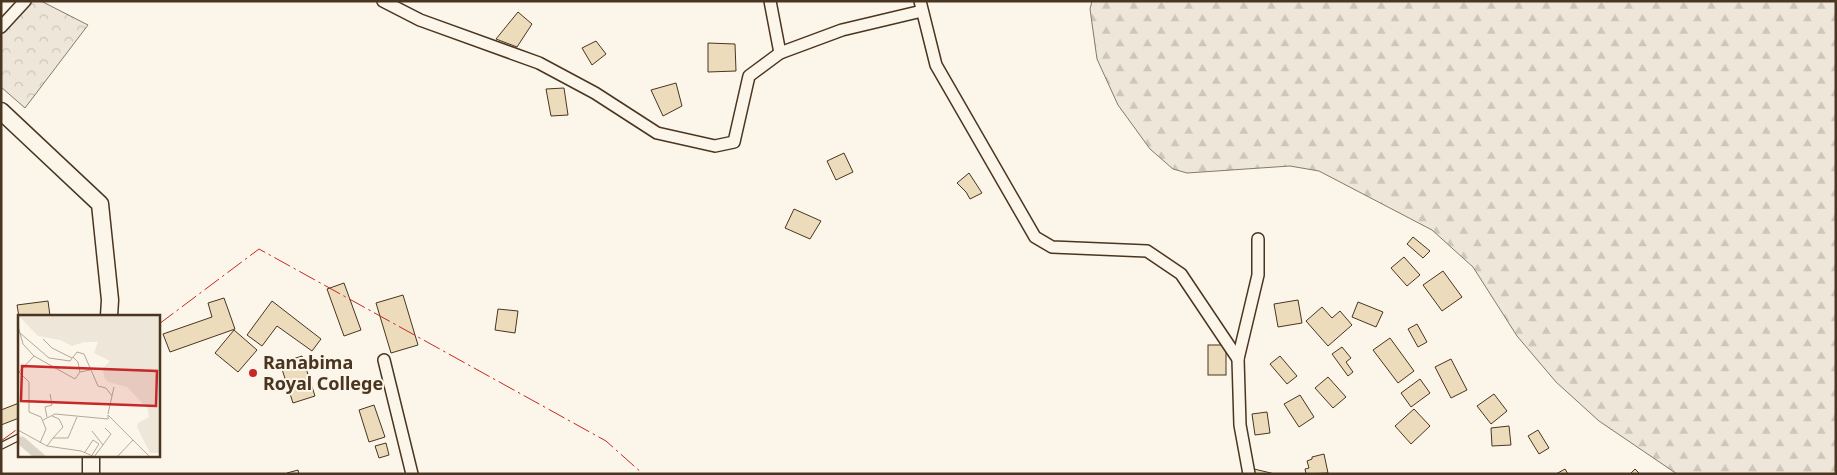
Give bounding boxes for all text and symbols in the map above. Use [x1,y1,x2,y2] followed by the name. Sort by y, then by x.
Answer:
[18,315,160,458] inset map
[263,350,383,395] place label: Ranabima Royal College
[247,367,259,379] marker: Ranabima Royal College

